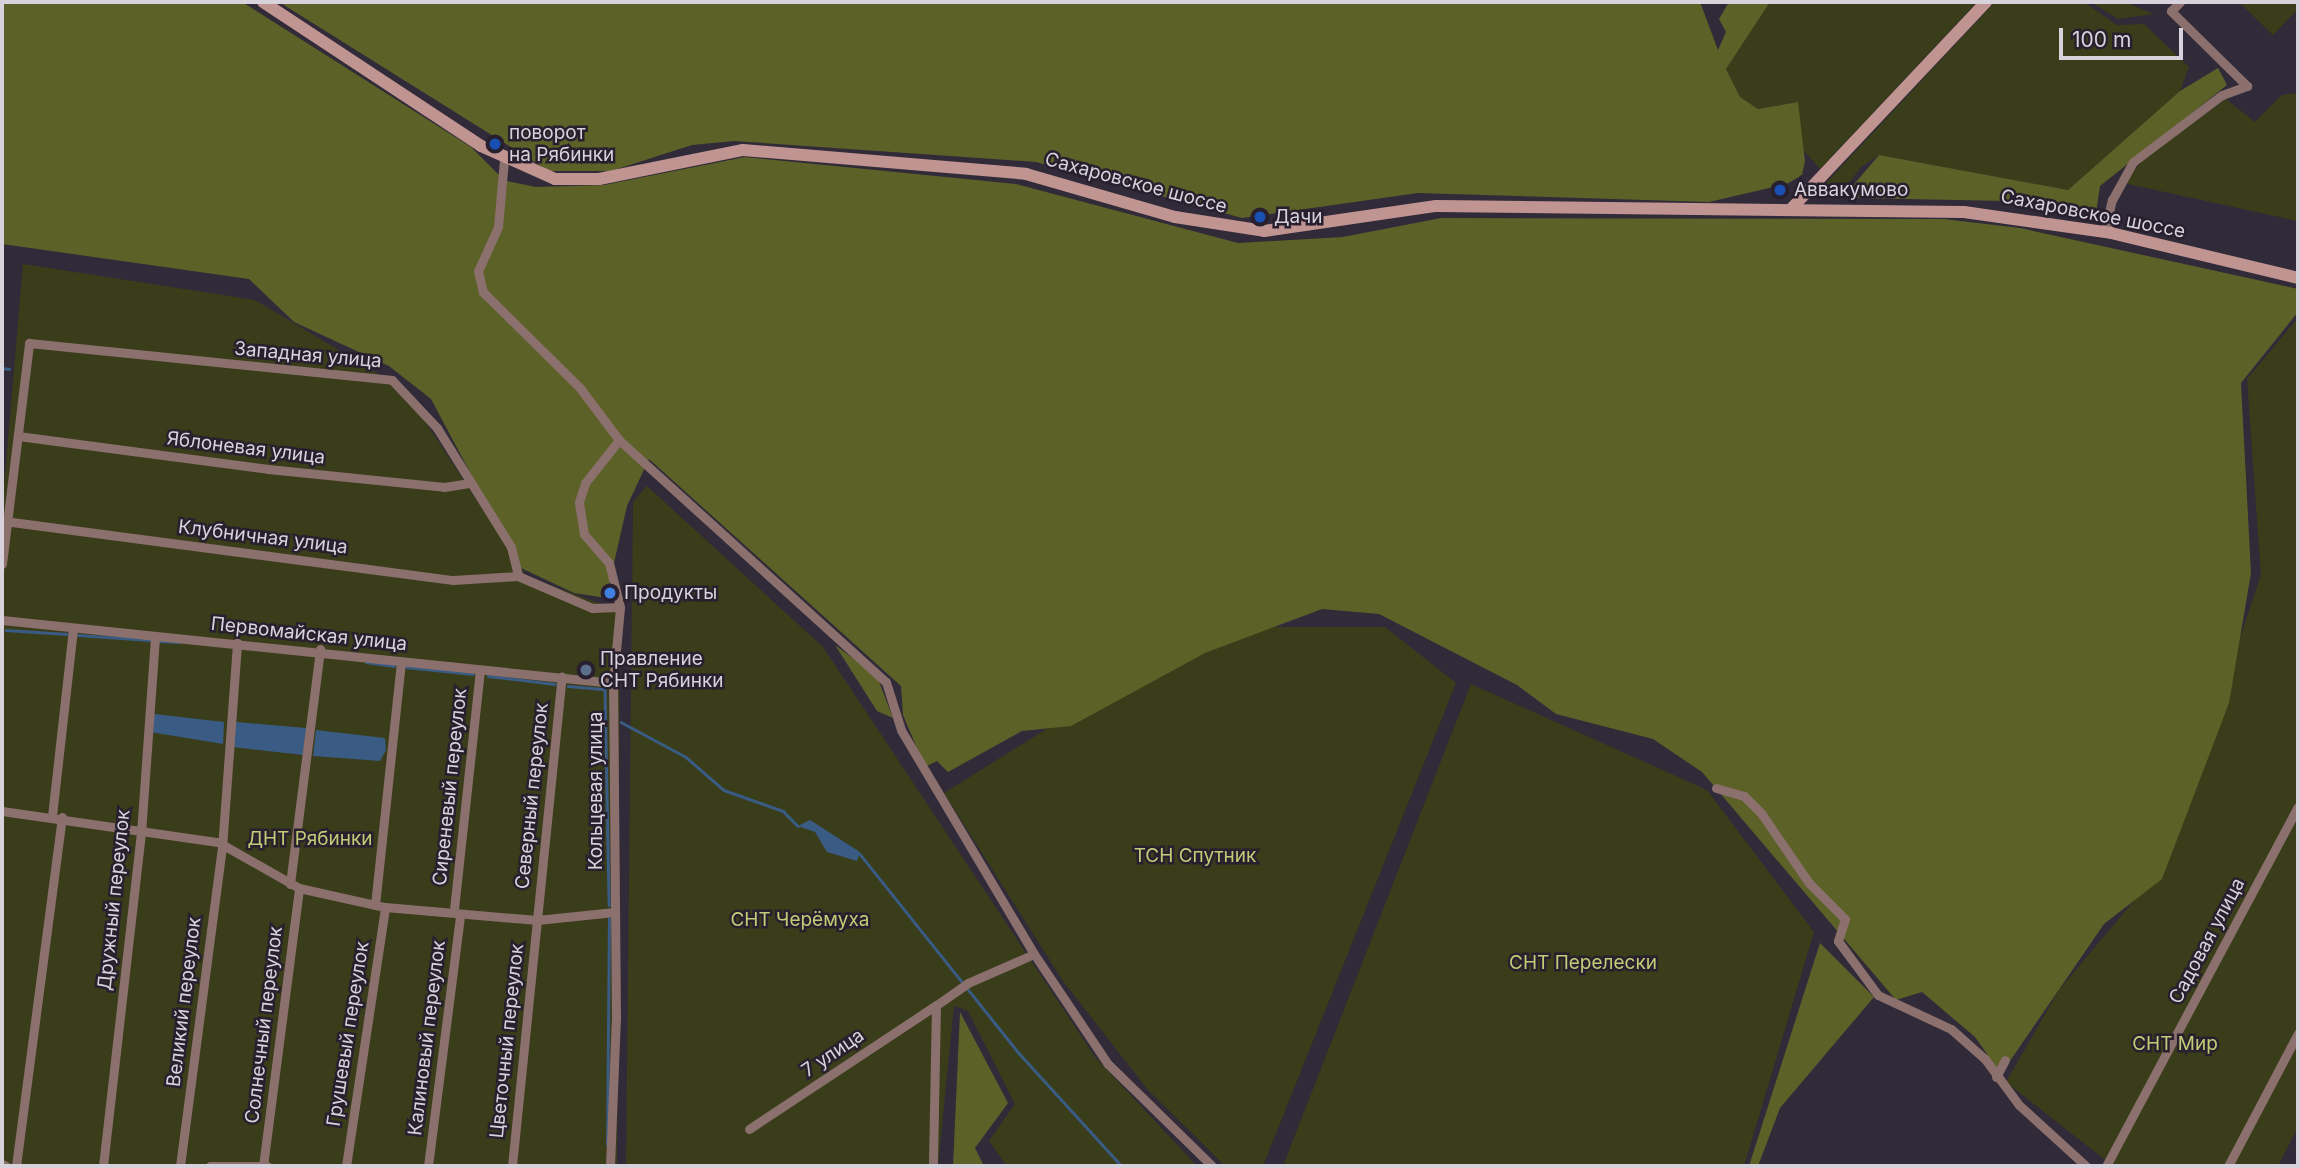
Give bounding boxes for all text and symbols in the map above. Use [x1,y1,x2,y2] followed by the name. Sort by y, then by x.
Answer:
[2062,14,2186,58] scale bar
[2072,27,2131,52] text: 100 m
[509,122,614,166] place label: поворот на Рябинки
[487,136,503,152] marker: поворот на Рябинки
[1042,148,1230,218] street label: Сахаровское шоссе
[1794,179,1908,201] place label: Аввакумово
[1772,182,1788,198] marker: Аввакумово
[1999,185,2187,243] street label: Сахаровское шоссе
[1274,206,1322,228] place label: Дачи
[1252,209,1268,225] marker: Дачи
[233,337,383,373] street label: Западная улица
[166,427,326,469] street label: Яблоневая улица
[177,515,349,559] street label: Клубничная улица
[624,582,717,604] place label: Продукты
[602,585,618,601] marker: Продукты
[210,612,408,656] street label: Первомайская улица
[600,648,724,692] place label: Правление СНТ Рябинки
[578,662,594,678] marker: Правление СНТ Рябинки
[428,687,472,887] street label: Сиреневый переулок
[511,702,553,890] street label: Северный переулок
[585,712,607,870] street label: Кольцевая улица
[93,808,135,992] street label: Дружный переулок
[247,828,373,850] park label: ДНТ Рябинки
[1134,845,1256,867] park label: ТСН Спутник
[2164,874,2250,1008] street label: Садовая улица
[730,909,870,931] park label: СНТ Черёмуха
[162,916,206,1088] street label: Великий переулок
[241,925,287,1125] street label: Солнечный переулок
[404,939,450,1137] street label: Калиновый переулок
[322,940,374,1128] street label: Грушевый переулок
[485,943,529,1139] street label: Цветочный переулок
[1509,952,1657,974] park label: СНТ Перелески
[798,1024,868,1082] street label: 7 улица
[2132,1033,2218,1055] park label: СНТ Мир

